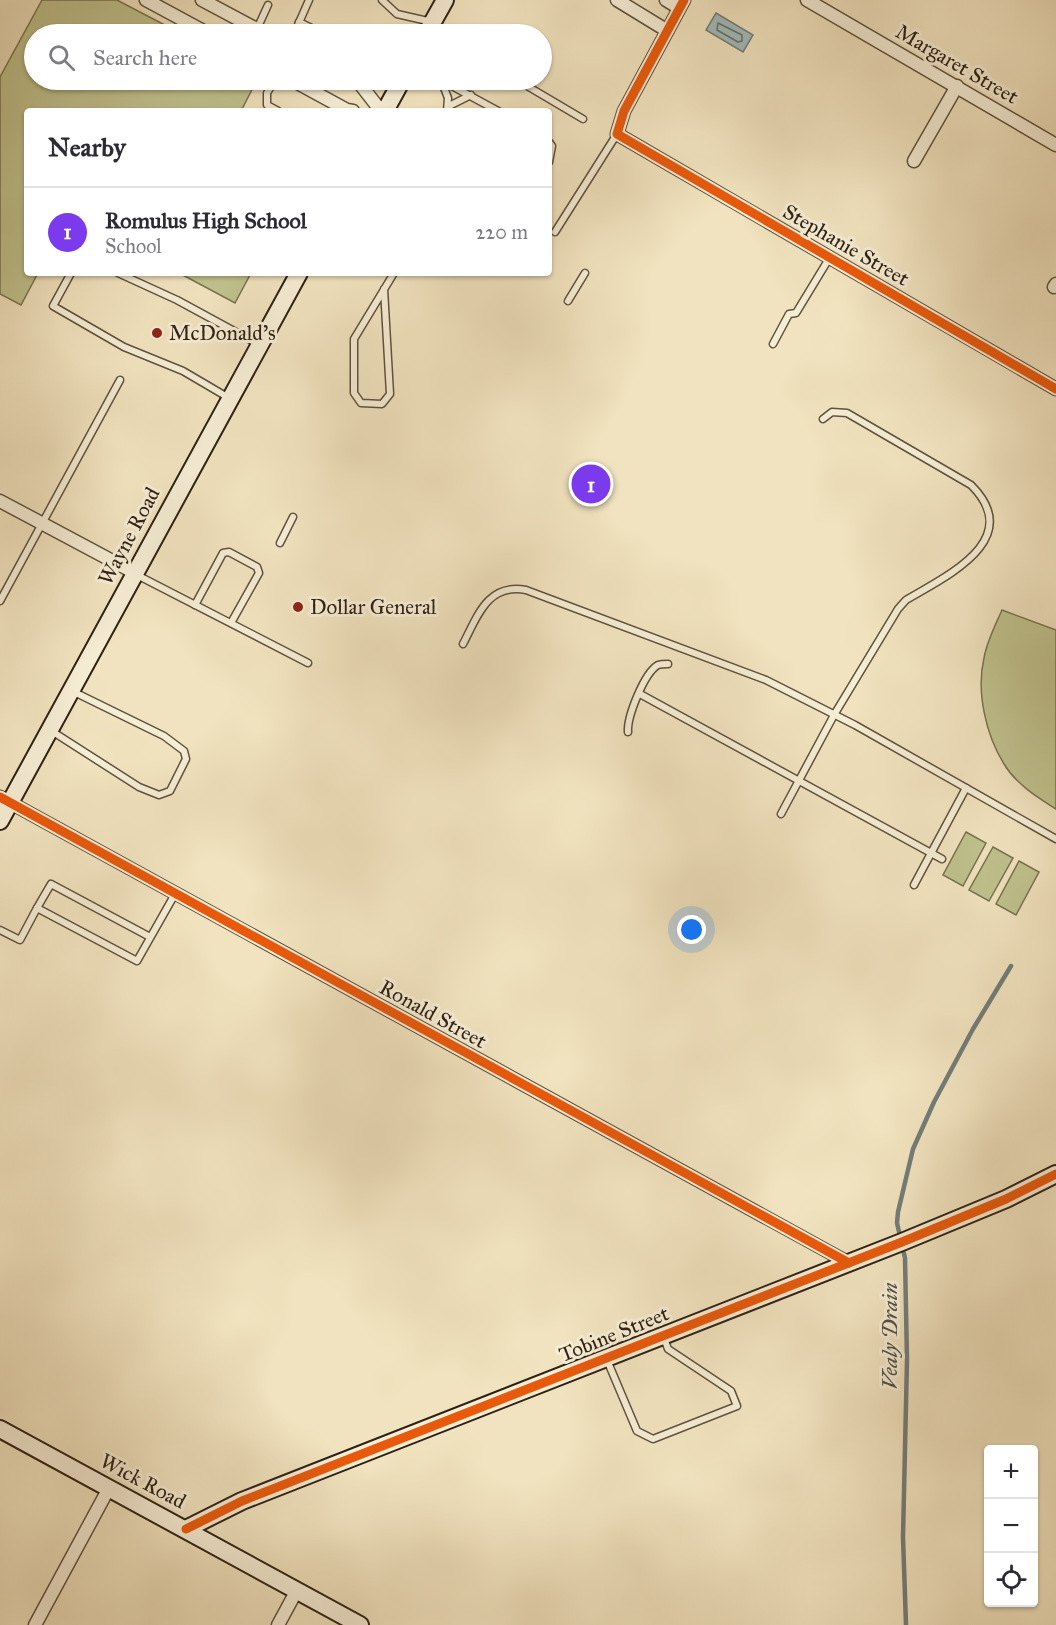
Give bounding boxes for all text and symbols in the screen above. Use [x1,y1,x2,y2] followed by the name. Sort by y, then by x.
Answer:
[891,18,1024,110] street label: Margaret Street
[24,24,552,90] search box
[45,41,78,74] icon: search
[93,44,197,71] text: Search here
[48,131,126,163] text: Nearby
[778,198,914,292] street label: Stephanie Street
[105,207,307,234] text: Romulus High School
[64,220,71,244] text: 1
[476,220,528,244] text: 220 m
[105,234,162,258] text: School
[169,320,276,346] place label: McDonald's
[150,326,164,340] marker: McDonald's
[572,462,610,506] pin: 1
[92,482,166,589] street label: Wayne Road
[310,594,437,620] place label: Dollar General
[291,600,305,614] marker: Dollar General
[677,915,706,944] your location
[375,974,492,1054] street label: Ronald Street
[876,1282,903,1390] water label: Vealy Drain
[555,1300,673,1368] street label: Tobine Street
[984,1445,1038,1607] map controls
[984,1445,1038,1499] button: +
[96,1448,191,1515] street label: Wick Road
[984,1499,1038,1553] button: −
[984,1553,1038,1607] button: locate

